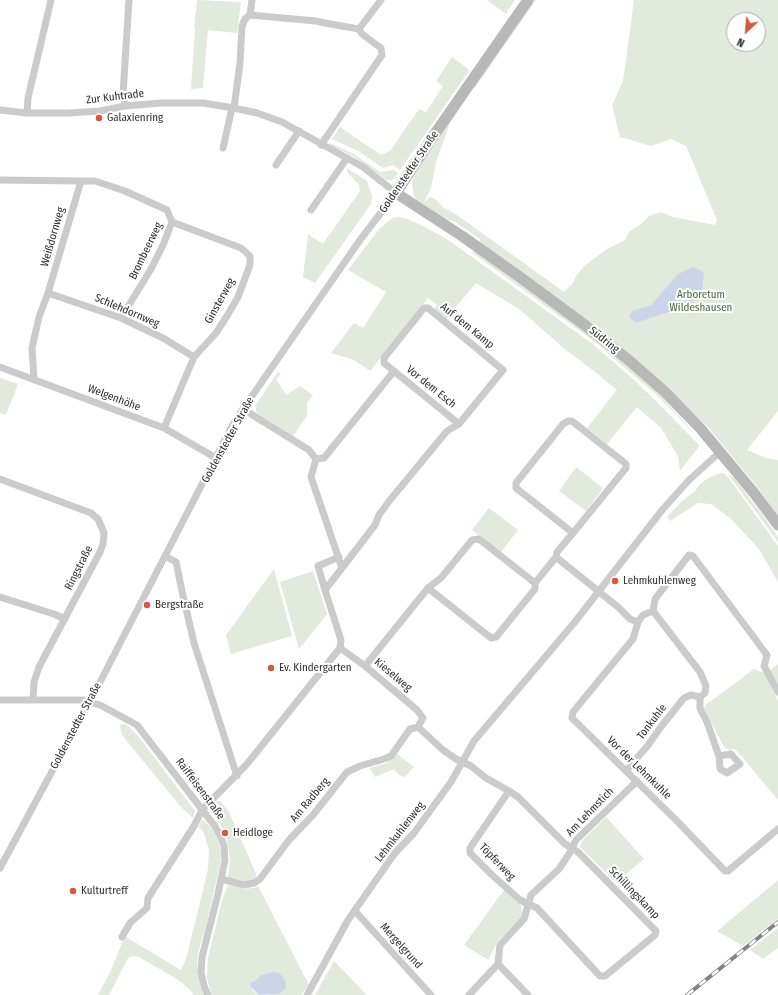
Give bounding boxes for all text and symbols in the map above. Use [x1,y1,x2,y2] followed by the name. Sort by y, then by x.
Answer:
[726,12,766,52] north arrow
[735,35,747,50] text: N
[85,87,145,107] street label: Zur Kuhtrade
[107,111,163,125] place label: Galaxienring
[94,113,104,123] marker: Galaxienring
[377,128,441,216] street label: Goldenstedter Straße
[38,206,68,268] street label: Weißdornweg
[126,220,166,282] street label: Brombeerweg
[202,276,238,326] street label: Ginsterweg
[670,288,732,314] park label: Arboretum Wildeshausen
[93,291,161,331] street label: Schlehdornweg
[437,300,497,352] street label: Auf dem Kamp
[586,324,622,356] street label: Südring
[403,363,459,411] street label: Vor dem Esch
[86,382,142,414] street label: Welgenhöhe
[199,395,257,485] street label: Goldenstedter Straße
[62,544,96,592] street label: Ringstraße
[623,574,696,588] place label: Lehmkuhlenweg
[610,576,620,586] marker: Lehmkuhlenweg
[155,598,204,612] place label: Bergstraße
[142,600,152,610] marker: Bergstraße
[372,656,414,694] street label: Kieselweg
[279,661,352,675] place label: Ev. Kindergarten
[266,663,276,673] marker: Ev. Kindergarten
[48,680,104,772] street label: Goldenstedter Straße
[634,702,670,742] street label: Tonkuhle
[604,734,674,802] street label: Vor der Lehmkuhle
[173,756,227,822] street label: Raiffeisenstraße
[288,775,332,825] street label: Am Radberg
[563,785,617,839] street label: Am Lehmstich
[372,799,428,865] street label: Lehmkuhlenweg
[233,826,273,840] place label: Heidloge
[220,828,230,838] marker: Heidloge
[476,841,518,883] street label: Töpferweg
[606,864,662,922] street label: Schillingskamp
[81,884,128,898] place label: Kulturtreff
[68,886,78,896] marker: Kulturtreff
[377,921,425,971] street label: Mergelgrund

